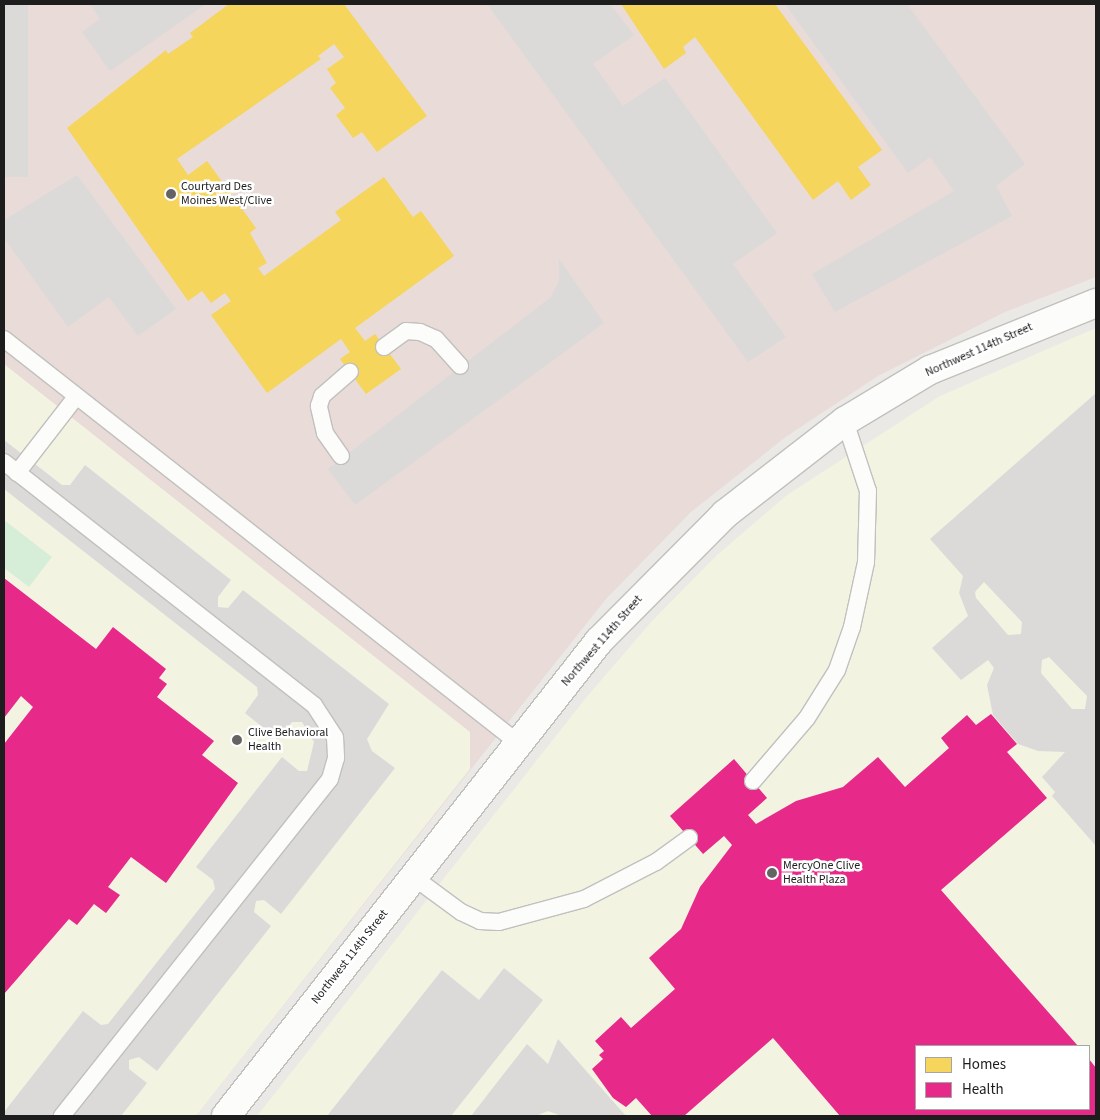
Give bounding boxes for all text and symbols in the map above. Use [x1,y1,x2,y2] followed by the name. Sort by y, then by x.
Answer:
[181,180,272,208] place label: Courtyard Des Moines West/Clive
[165,188,177,200] marker: Courtyard Des Moines West/Clive
[923,320,1035,380] street label: Northwest 114th Street
[559,593,645,689] street label: Northwest 114th Street
[248,726,328,754] place label: Clive Behavioral Health
[230,733,244,747] marker: Clive Behavioral Health
[783,859,860,887] place label: MercyOne Clive Health Plaza
[765,866,779,880] marker: MercyOne Clive Health Plaza
[309,907,391,1007] street label: Northwest 114th Street
[915,1045,1090,1110] legend
[962,1054,1006,1075] text: Homes
[962,1079,1004,1100] text: Health

